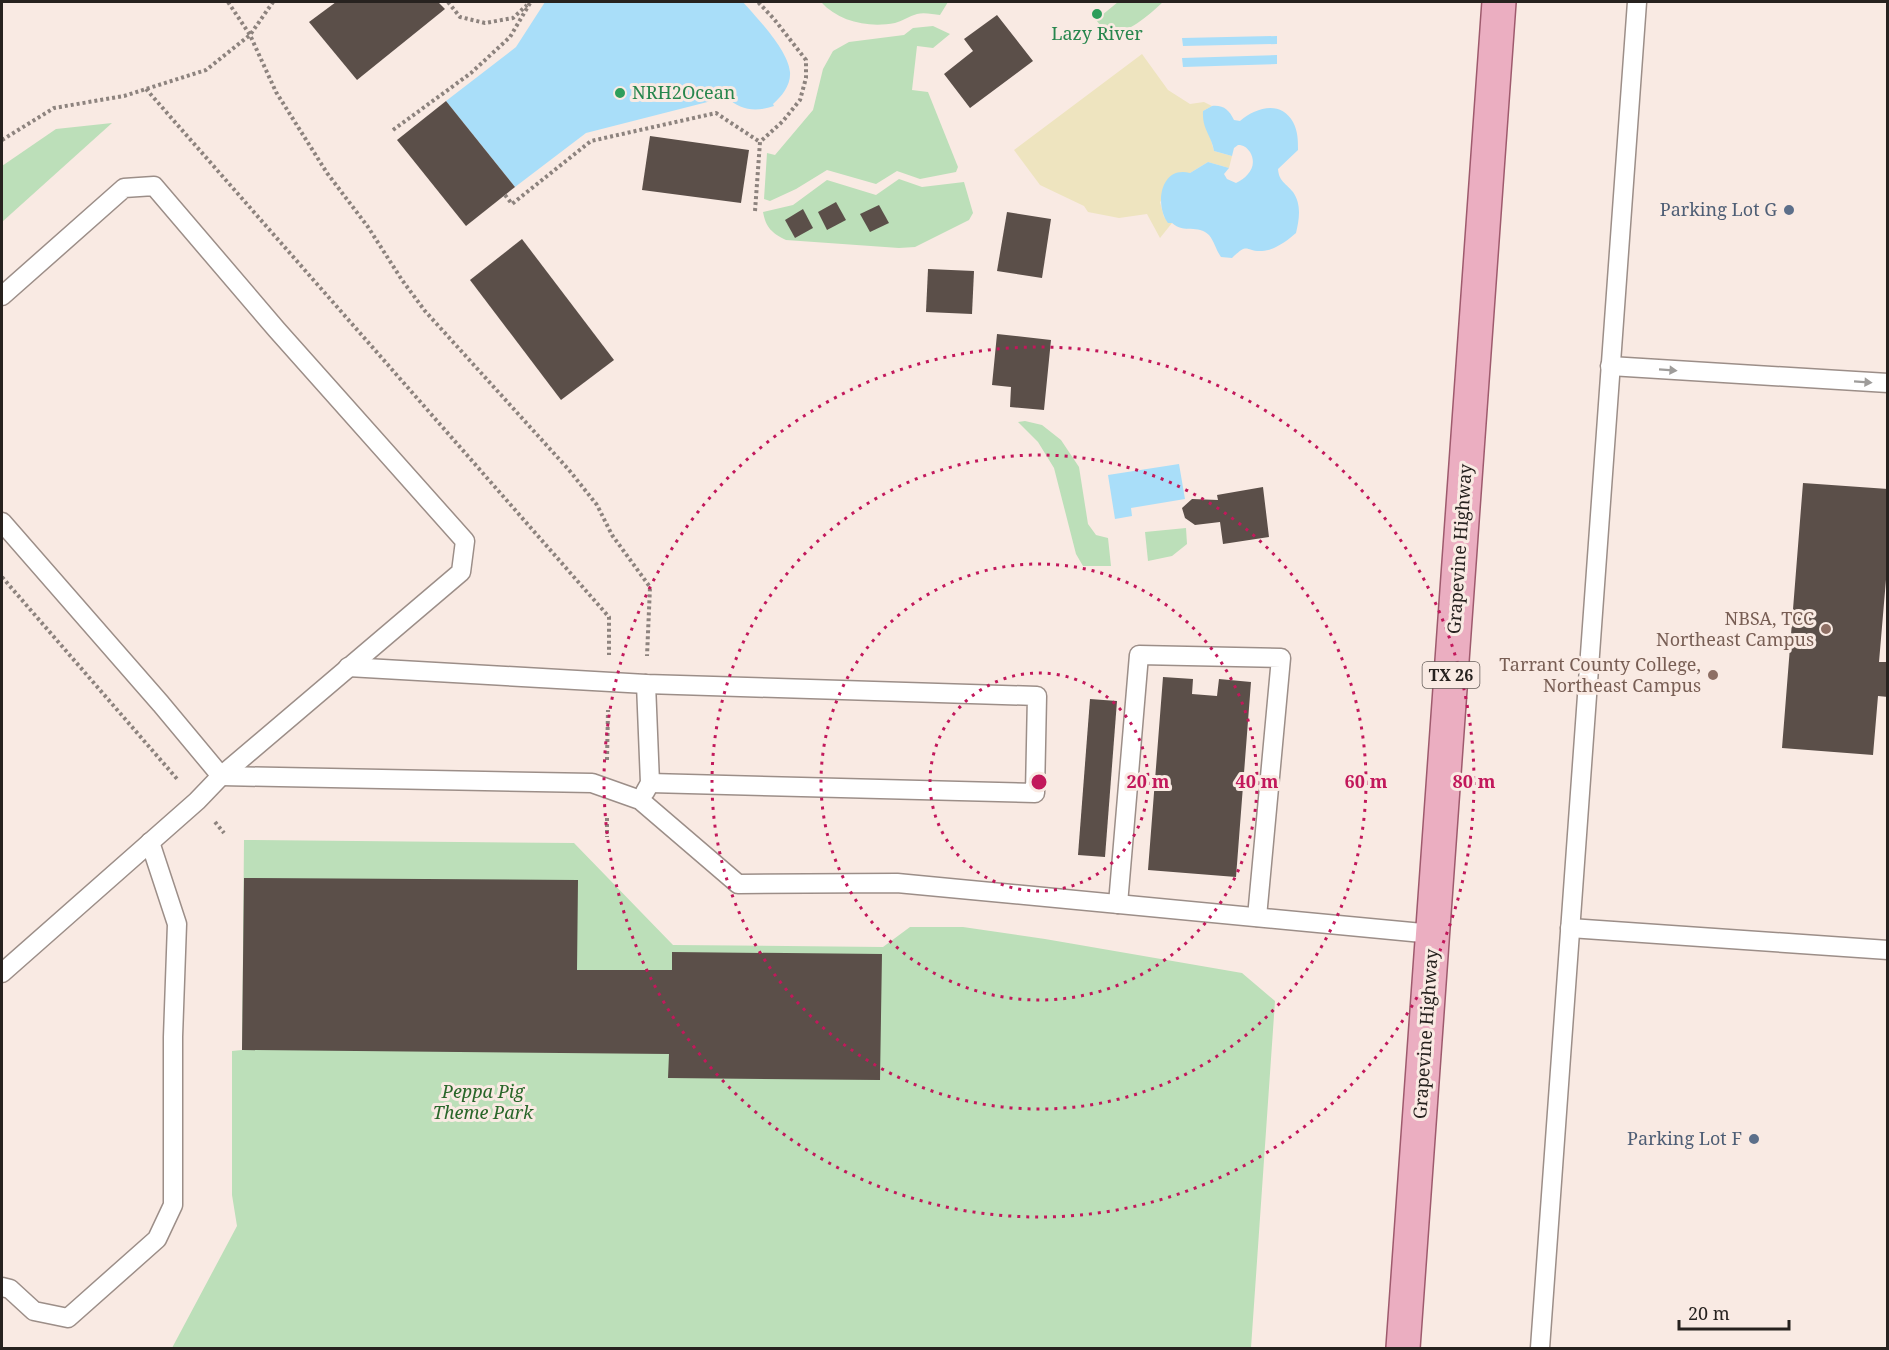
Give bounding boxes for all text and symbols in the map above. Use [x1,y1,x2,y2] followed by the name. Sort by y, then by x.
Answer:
[1090,7,1104,21] marker: Lazy River
[1051,21,1143,45] place label: Lazy River
[632,80,736,104] place label: NRH2Ocean
[613,86,627,100] marker: NRH2Ocean
[1660,197,1777,221] place label: Parking Lot G
[1782,203,1796,217] marker: Parking Lot G
[1659,365,1678,375] one-way arrow
[1854,377,1873,387] one-way arrow
[1441,462,1477,635] street label: Grapevine Highway
[1656,606,1814,651] place label: NBSA, TCC Northeast Campus
[1819,622,1833,636] marker: NBSA, TCC Northeast Campus
[1499,652,1701,697] place label: Tarrant County College, Northeast Campus
[1422,662,1480,688] road number: TX 26
[1706,668,1720,682] marker: Tarrant County College, Northeast Campus
[1127,769,1170,793] text: 20 m
[1236,769,1279,793] text: 40 m
[1345,769,1388,793] text: 60 m
[1453,769,1496,793] text: 80 m
[1029,772,1049,792] centre of rings
[1407,947,1443,1120] street label: Grapevine Highway
[433,1079,534,1124] park label: Peppa Pig Theme Park
[1627,1126,1742,1150] place label: Parking Lot F
[1747,1132,1761,1146] marker: Parking Lot F
[1679,1293,1788,1331] scale bar
[1688,1301,1730,1325] text: 20 m

